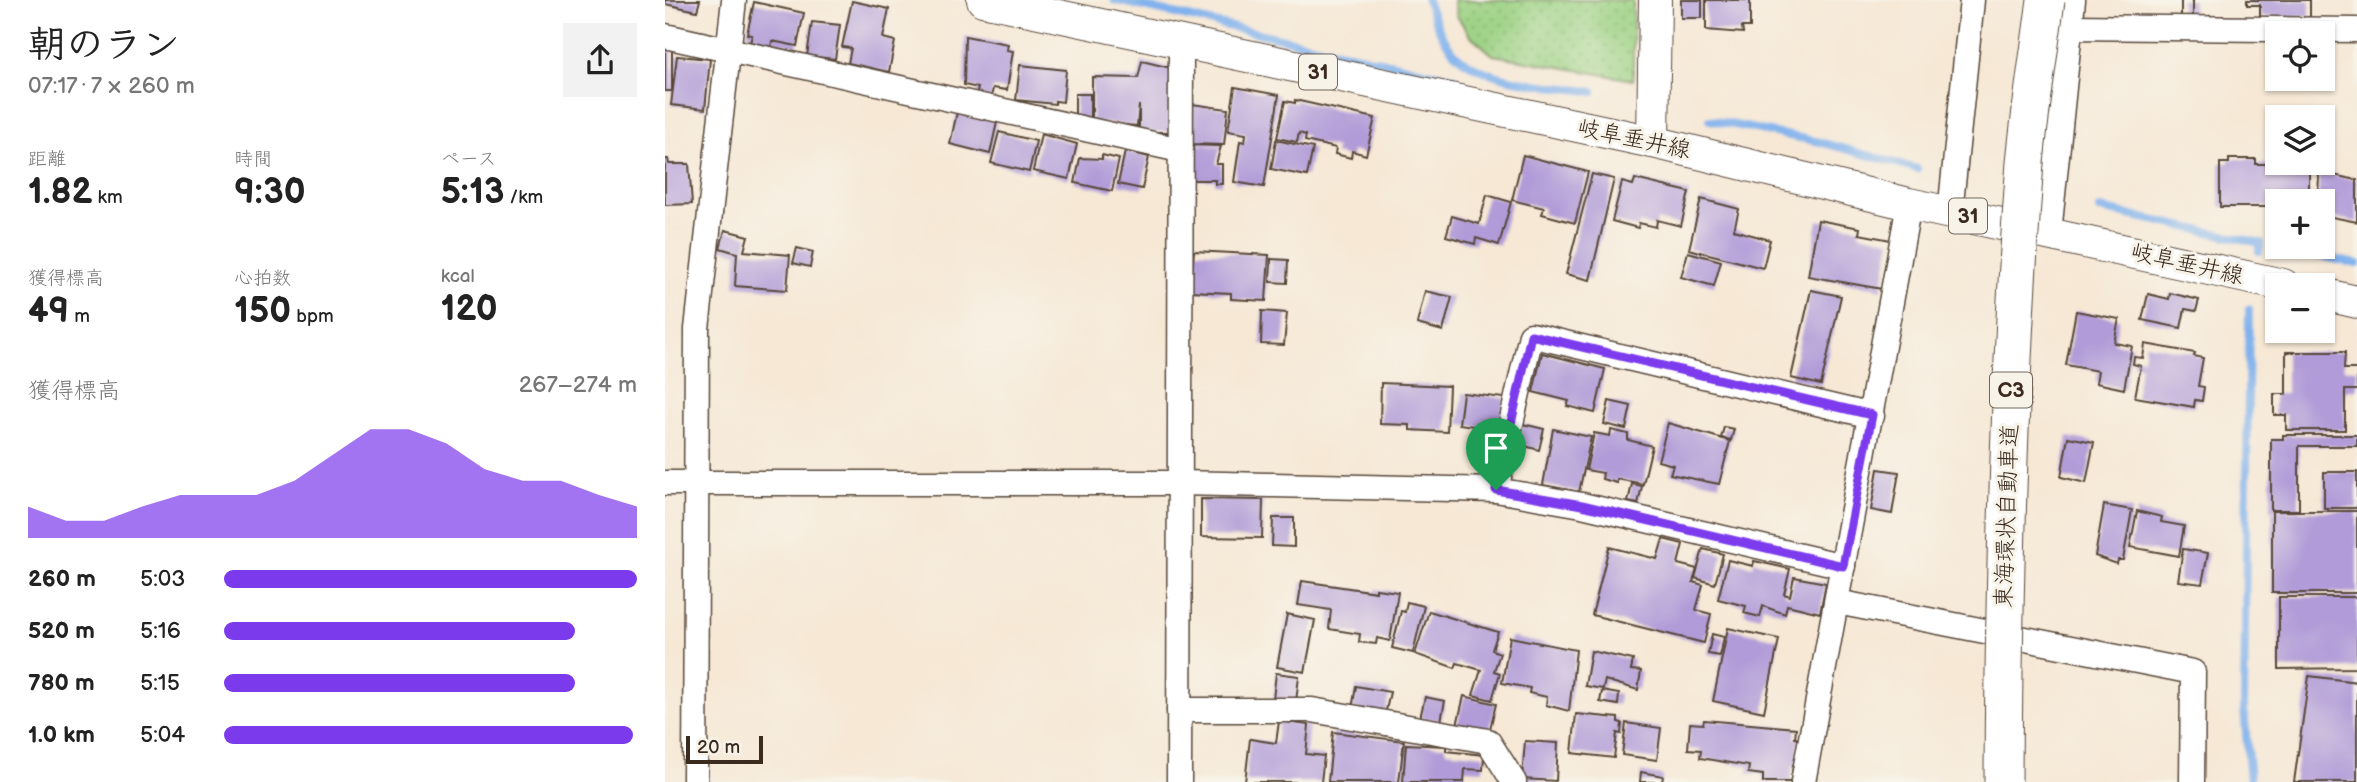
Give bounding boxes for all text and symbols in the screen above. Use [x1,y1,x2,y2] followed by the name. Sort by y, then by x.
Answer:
[2265,21,2335,343] map controls
[2265,21,2335,91] button: locate
[28,23,180,68] text: 朝のラン
[563,23,637,97] button: share
[1299,55,1337,90] road number: 31
[28,72,195,100] text: 07:17 · 7 × 260 m
[2265,105,2335,175] button: layers
[1575,113,1693,165] street label: 岐阜垂井線
[28,148,66,171] text: 距離
[234,148,272,171] text: 時間
[441,148,497,171] text: ペース
[28,171,92,214] text: 1.82
[234,171,305,214] text: 9:30
[441,171,504,214] text: 5:13
[92,186,123,209] text: km
[504,186,543,209] text: /km
[2265,189,2335,259] button: +
[1949,198,1987,234] road number: 31
[2128,237,2246,291] street label: 岐阜垂井線
[441,265,475,288] text: kcal
[28,267,104,290] text: 獲得標高
[234,267,291,290] text: 心拍数
[2265,273,2335,343] button: −
[441,288,498,331] text: 120
[28,290,69,333] text: 49
[234,290,291,333] text: 150
[69,305,90,328] text: m
[291,305,334,328] text: bpm
[519,371,637,399] text: 267–274 m
[1990,372,2032,408] road number: C3
[28,377,120,405] text: 獲得標高
[1466,418,1526,490] pin
[1990,424,2024,608] street label: 東海環状自動車道
[1477,429,1515,467] icon: arrive
[28,565,96,593] text: 260 m
[140,565,186,593] text: 5:03
[28,617,95,645] text: 520 m
[140,617,181,645] text: 5:16
[28,669,95,697] text: 780 m
[140,669,180,697] text: 5:15
[28,721,95,749] text: 1.0 km
[140,721,185,749] text: 5:04
[686,733,763,765] scale bar
[697,736,740,759] text: 20 m

